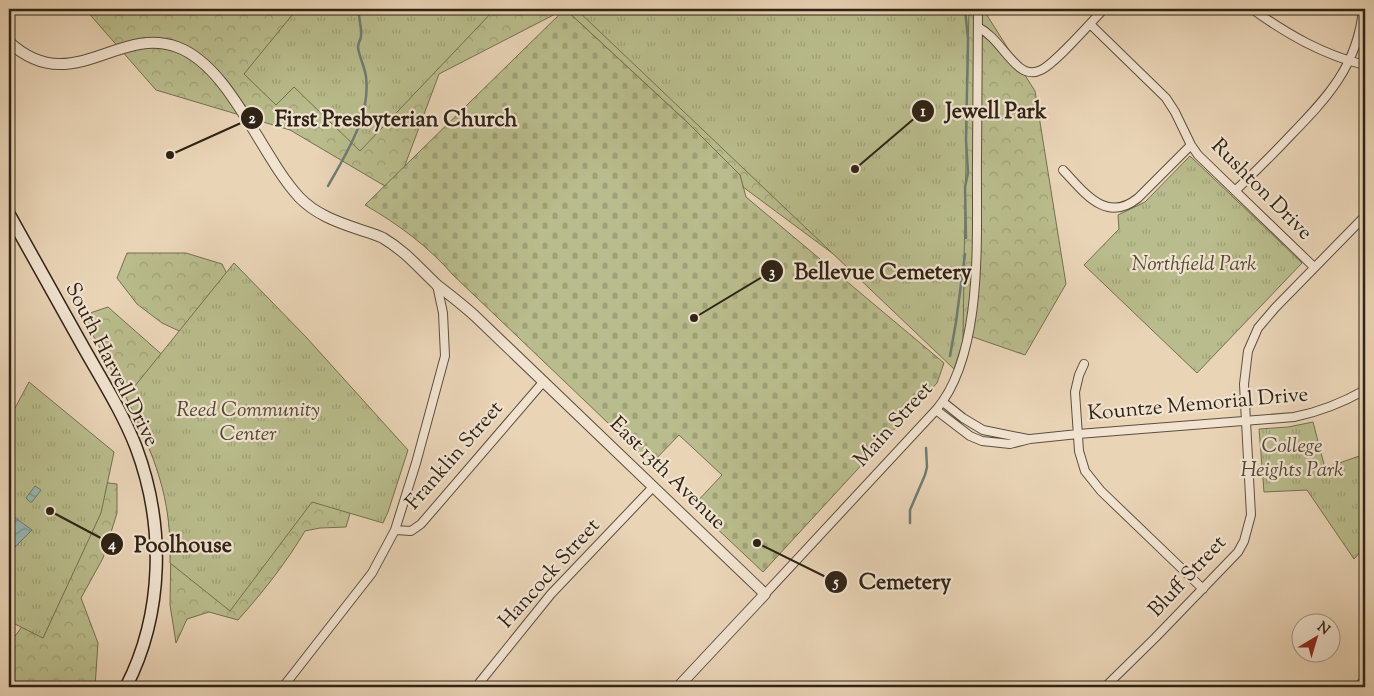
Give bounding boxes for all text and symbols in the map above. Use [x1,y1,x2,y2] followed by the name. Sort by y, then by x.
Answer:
[910,92,1056,129] callout: Jewell Park
[943,97,1047,129] text: Jewell Park
[240,100,528,137] callout: First Presbyterian Church
[920,102,926,123] text: 1
[275,105,517,137] text: First Presbyterian Church
[248,109,256,130] text: 2
[1203,132,1319,248] street label: Rushton Drive
[1132,250,1257,280] park label: Northfield Park
[759,253,982,290] callout: Bellevue Cemetery
[794,258,972,290] text: Bellevue Cemetery
[769,263,775,284] text: 3
[57,278,165,452] street label: South Harvell Drive
[847,376,941,474] street label: Main Street
[1086,380,1310,430] street label: Kountze Memorial Drive
[399,395,511,517] street label: Franklin Street
[176,396,320,450] park label: Reed Community Center
[602,410,732,538] street label: East 13th Avenue
[1240,432,1344,486] park label: College Heights Park
[492,512,608,636] street label: Hancock Street
[99,525,242,562] callout: Poolhouse
[1142,529,1234,625] street label: Bluff Street
[134,531,232,563] text: Poolhouse
[107,535,116,556] text: 4
[824,563,961,600] callout: Cemetery
[859,568,951,600] text: Cemetery
[832,573,839,594] text: 5
[1292,614,1342,664] north arrow
[1312,618,1333,641] text: N

